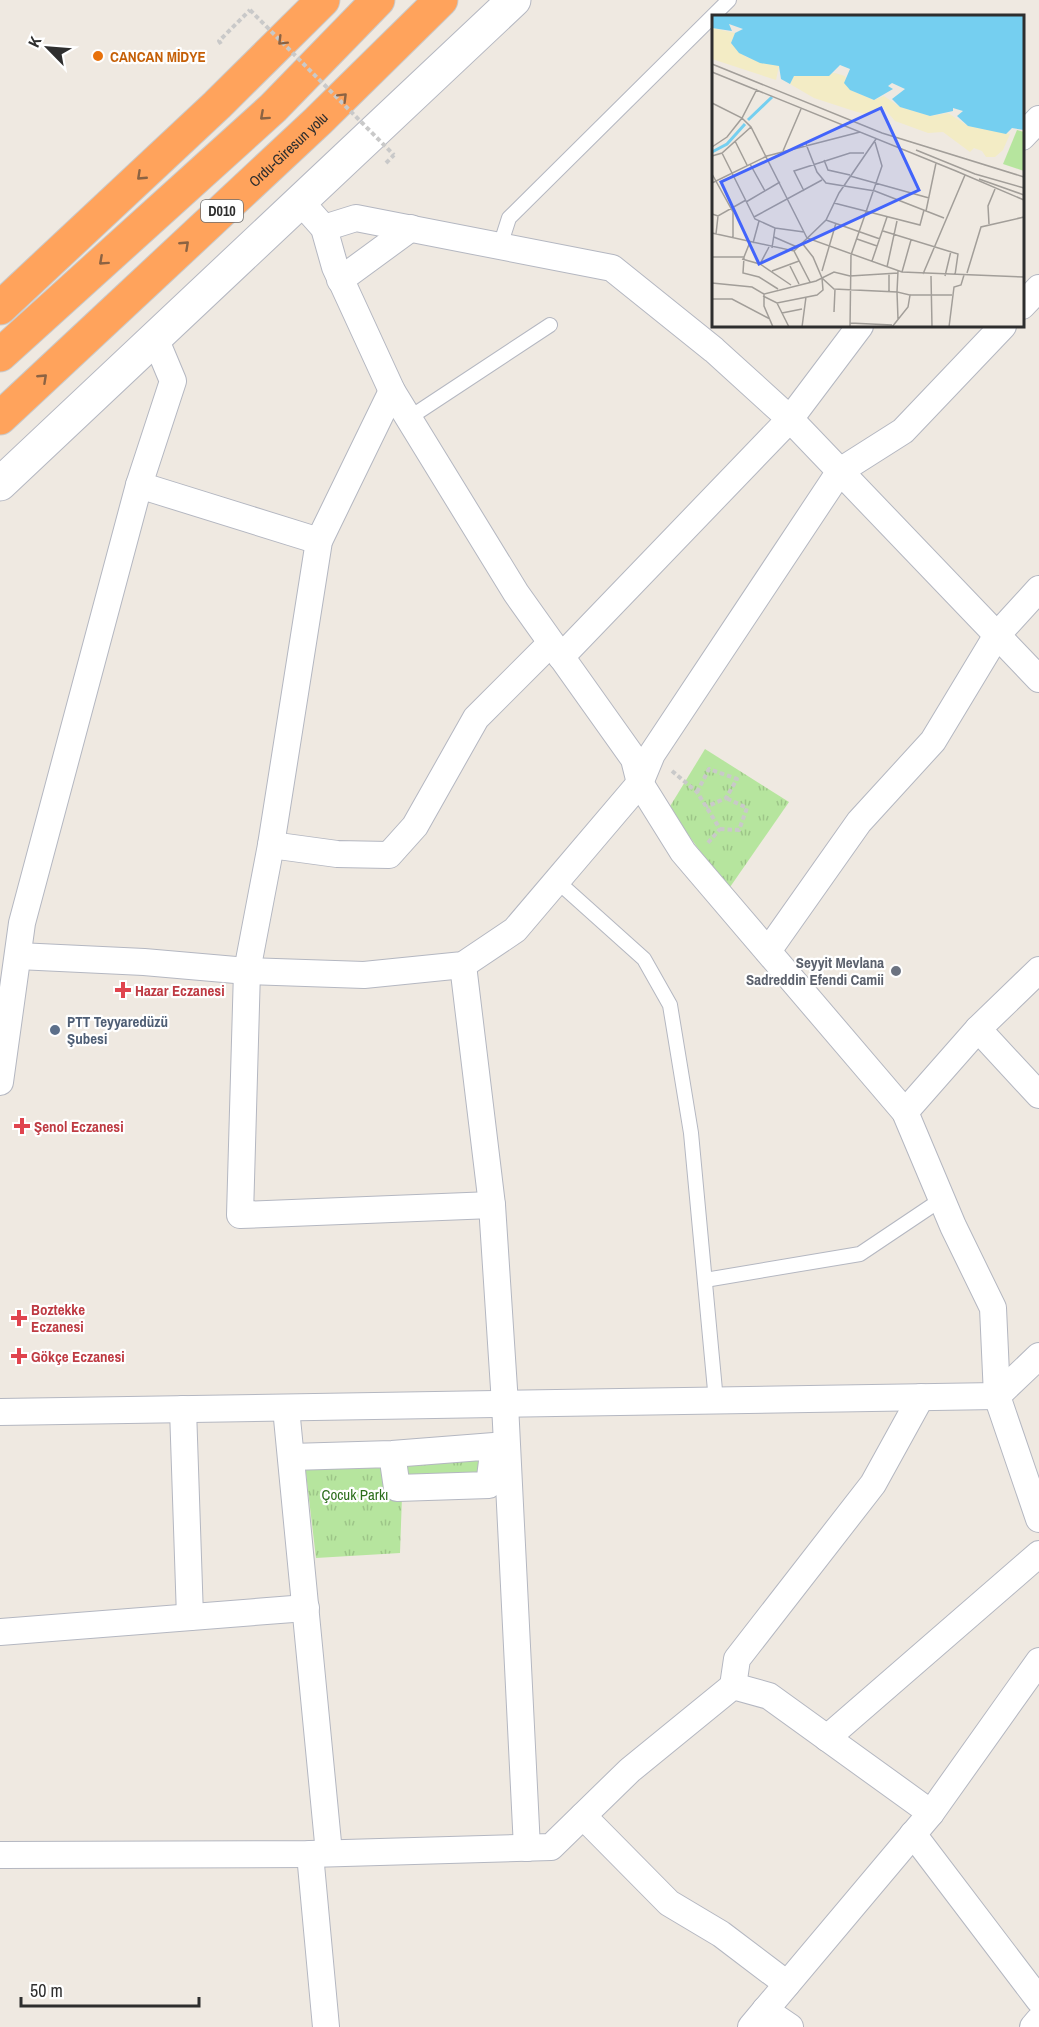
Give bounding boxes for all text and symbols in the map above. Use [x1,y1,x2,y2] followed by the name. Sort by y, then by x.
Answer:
[712,15,1024,327] inset map
[18,18,78,78] north arrow
[22,32,47,51] text: K
[278,34,289,45] one-way arrow
[110,46,206,67] place label: CANCAN MİDYE
[91,49,105,63] marker: CANCAN MİDYE
[335,93,346,104] one-way arrow
[244,107,332,191] street label: Ordu-Giresun yolu
[260,109,271,120] one-way arrow
[137,169,148,180] one-way arrow
[201,200,243,222] road number: D010
[179,241,189,252] one-way arrow
[100,254,110,265] one-way arrow
[36,374,46,385] one-way arrow
[746,952,884,990] place label: Seyyit Mevlana Sadreddin Efendi Camii
[889,964,903,978] marker: Seyyit Mevlana Sadreddin Efendi Camii
[135,980,225,1001] place label: Hazar Eczanesi
[116,983,130,997] marker: Hazar Eczanesi
[67,1011,168,1049] place label: PTT Teyyaredüzü Şubesi
[48,1023,62,1037] marker: PTT Teyyaredüzü Şubesi
[34,1116,124,1137] place label: Şenol Eczanesi
[15,1119,29,1133] marker: Şenol Eczanesi
[31,1299,85,1337] place label: Boztekke Eczanesi
[12,1311,26,1325] marker: Boztekke Eczanesi
[31,1346,125,1367] place label: Gökçe Eczanesi
[12,1349,26,1363] marker: Gökçe Eczanesi
[322,1484,389,1505] park label: Çocuk Parkı
[21,1970,200,2008] scale bar
[30,1978,63,2003] text: 50 m

